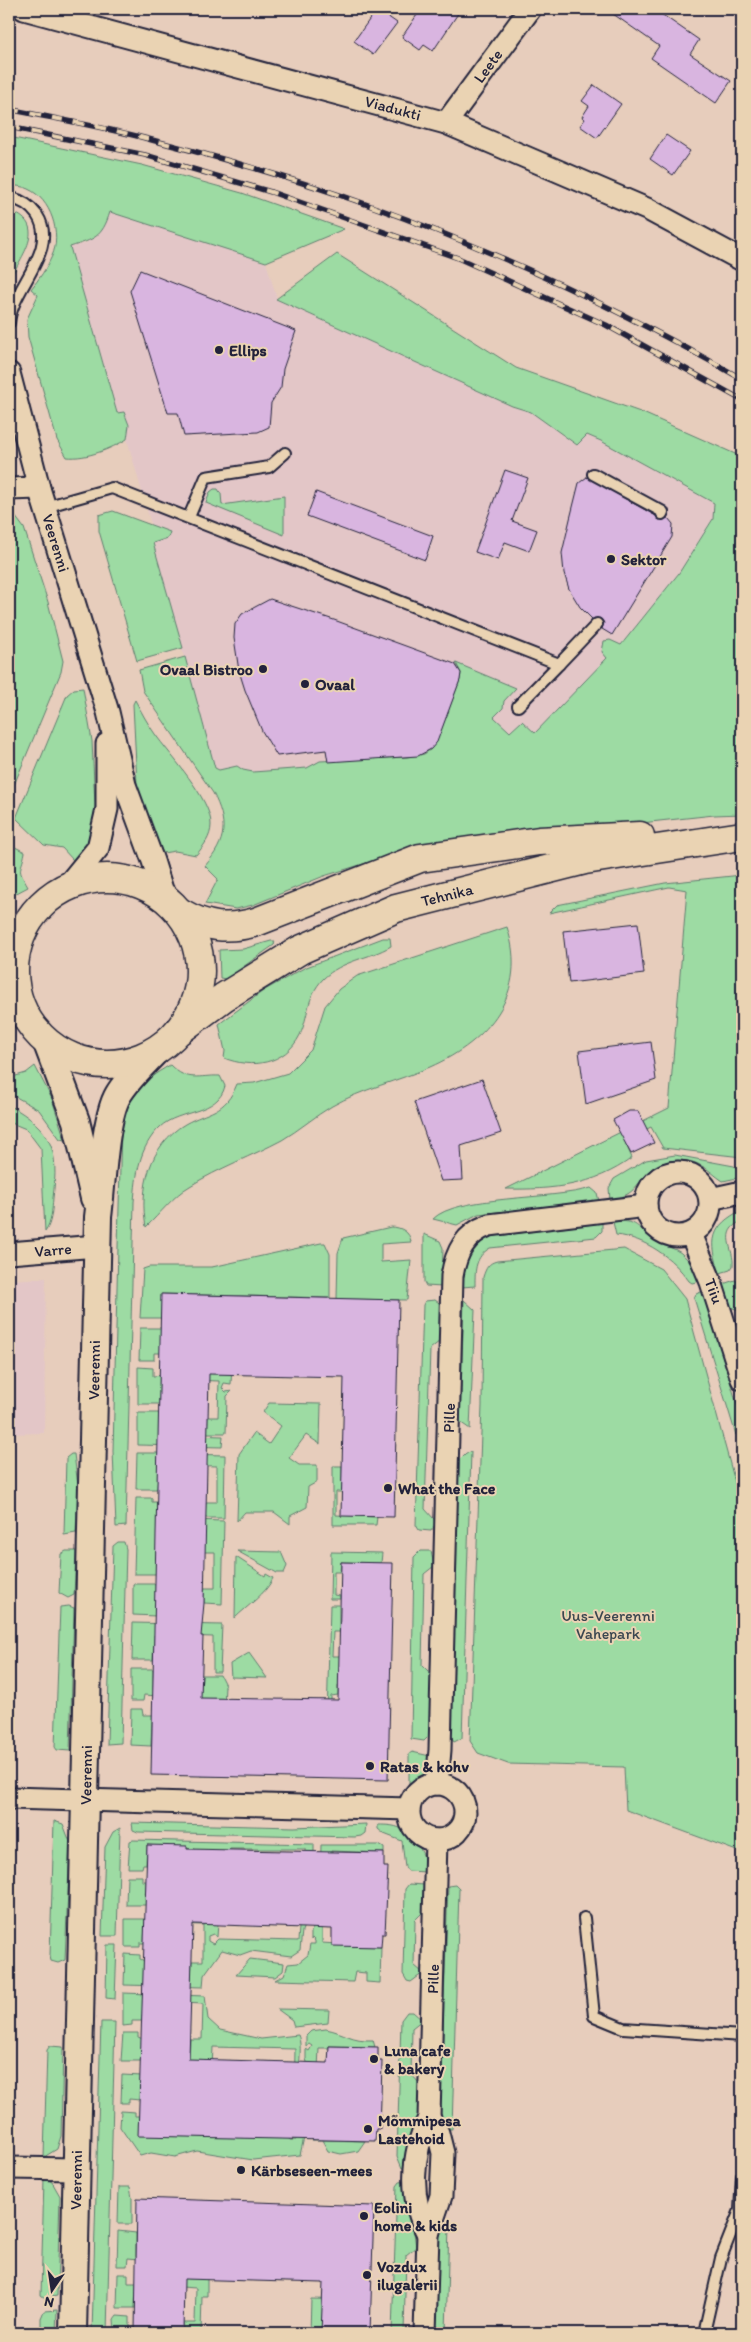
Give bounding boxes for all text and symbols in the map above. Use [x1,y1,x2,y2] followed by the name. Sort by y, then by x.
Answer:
[469,45,507,87] street label: Leete
[363,91,423,125] street label: Viadukti
[229,341,267,361] place label: Ellips
[213,344,225,356] marker: Ellips
[38,512,74,574] street label: Veerenni
[621,550,667,569] place label: Sektor
[605,553,617,565] marker: Sektor
[160,660,253,679] place label: Ovaal Bistroo
[257,663,269,675] marker: Ovaal Bistroo
[315,675,355,694] place label: Ovaal
[299,678,311,690] marker: Ovaal
[419,879,476,911] street label: Tehnika
[34,1239,72,1261] street label: Varre
[701,1275,727,1307] street label: Tiiu
[84,1340,104,1400] street label: Veerenni
[439,1403,459,1433] street label: Pille
[398,1479,496,1498] place label: What the Face
[382,1482,394,1494] marker: What the Face
[561,1606,655,1643] park label: Uus-Veerenni Vahepark
[76,1745,96,1805] street label: Veerenni
[380,1757,469,1776] place label: Ratas & kohv
[364,1760,376,1772] marker: Ratas & kohv
[423,1964,443,1994] street label: Pille
[384,2041,451,2079] place label: Luna cafe & bakery
[368,2053,380,2065] marker: Luna cafe & bakery
[378,2111,461,2148] place label: Mõmmipesa Lastehoid
[362,2123,374,2135] marker: Mõmmipesa Lastehoid
[66,2150,86,2210] street label: Veerenni
[251,2161,372,2180] place label: Kärbseseen-mees
[235,2164,247,2176] marker: Kärbseseen-mees
[374,2198,457,2235] place label: Eolini home & kids
[358,2210,370,2222] marker: Eolini home & kids
[377,2257,437,2295] place label: Vozdux ilugalerii
[28,2264,78,2314] north arrow
[361,2269,373,2281] marker: Vozdux ilugalerii
[43,2293,56,2312] text: N

